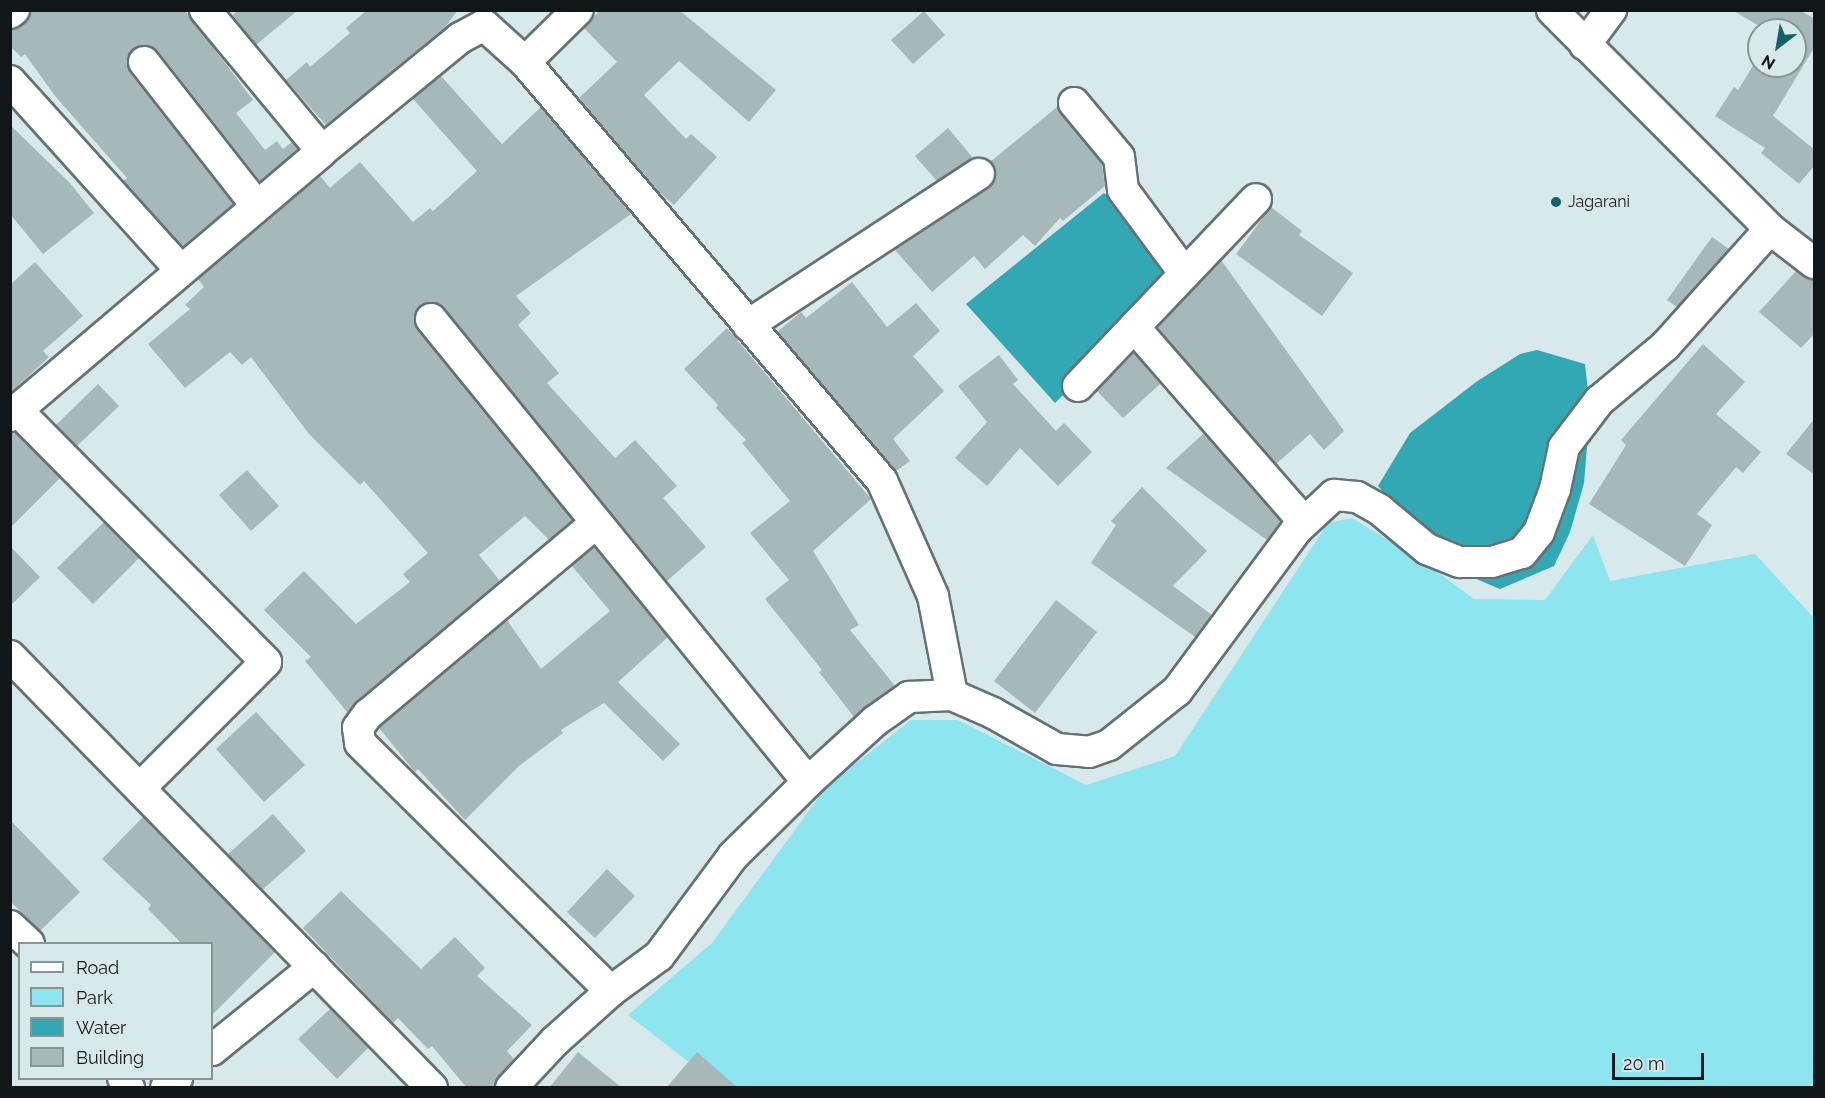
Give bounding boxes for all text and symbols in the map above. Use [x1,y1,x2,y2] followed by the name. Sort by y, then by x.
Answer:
[1747,18,1807,78] north arrow
[1758,51,1779,73] text: N
[1568,192,1630,212] place label: Jagarani
[1549,195,1563,209] marker: Jagarani
[18,942,213,1080] legend
[76,957,119,978] text: Road
[76,987,113,1008] text: Park
[76,1017,126,1038] text: Water
[1615,1041,1706,1079] scale bar
[76,1047,144,1068] text: Building
[1623,1053,1665,1074] text: 20 m

